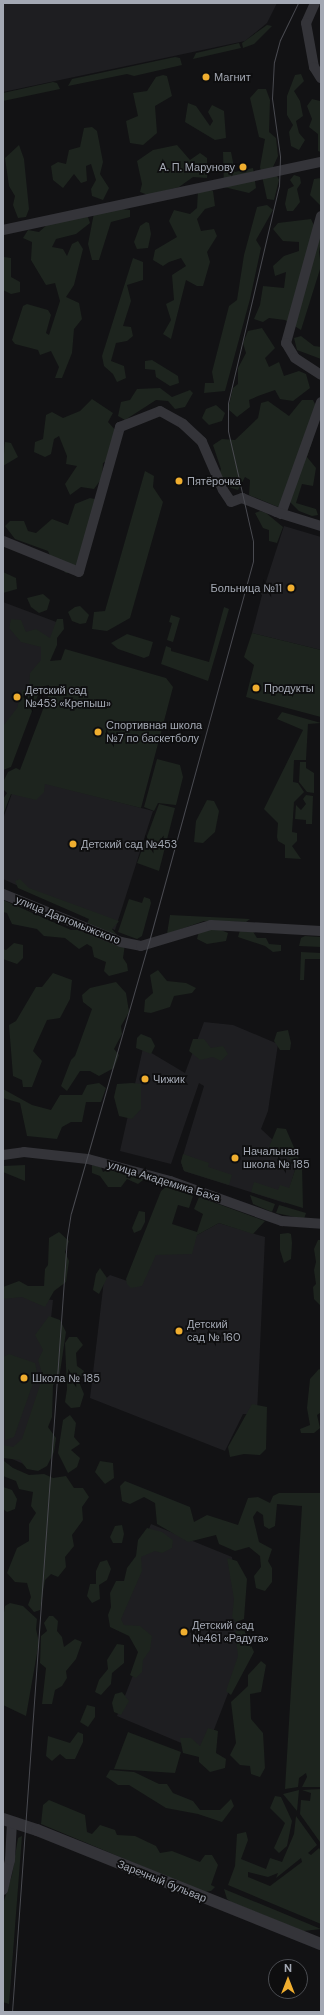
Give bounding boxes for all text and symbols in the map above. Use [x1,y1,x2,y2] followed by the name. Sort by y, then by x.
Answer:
[214,70,251,84] place label: Магнит
[201,72,211,82] marker: Магнит
[159,160,235,174] place label: А. П. Марунову
[238,162,248,172] marker: А. П. Марунову
[187,474,241,488] place label: Пятёрочка
[174,476,184,486] marker: Пятёрочка
[211,581,282,595] place label: Больница №11
[285,582,297,594] marker: Больница №11
[264,681,314,695] place label: Продукты
[251,683,261,693] marker: Продукты
[25,684,111,710] place label: Детский сад №453 «Крепыш»
[12,692,22,702] marker: Детский сад №453 «Крепыш»
[106,719,202,745] place label: Спортивная школа №7 по баскетболу
[93,727,103,737] marker: Спортивная школа №7 по баскетболу
[81,837,177,851] place label: Детский сад №453
[68,839,78,849] marker: Детский сад №453
[14,893,122,947] street label: улица Даргомыжского
[153,1072,185,1086] place label: Чижик
[140,1074,150,1084] marker: Чижик
[243,1145,310,1171] place label: Начальная школа № 185
[230,1153,240,1163] marker: Начальная школа № 185
[106,1158,222,1204] street label: улица Академика Баха
[187,1318,241,1344] place label: Детский сад № 160
[174,1326,184,1336] marker: Детский сад № 160
[32,1371,100,1385] place label: Школа № 185
[19,1373,29,1383] marker: Школа № 185
[192,1619,269,1645] place label: Детский сад №461 «Радуга»
[179,1627,189,1637] marker: Детский сад №461 «Радуга»
[116,1857,208,1905] street label: Заречный бульвар
[268,1959,308,1999] north arrow
[284,1961,292,1975] text: N

